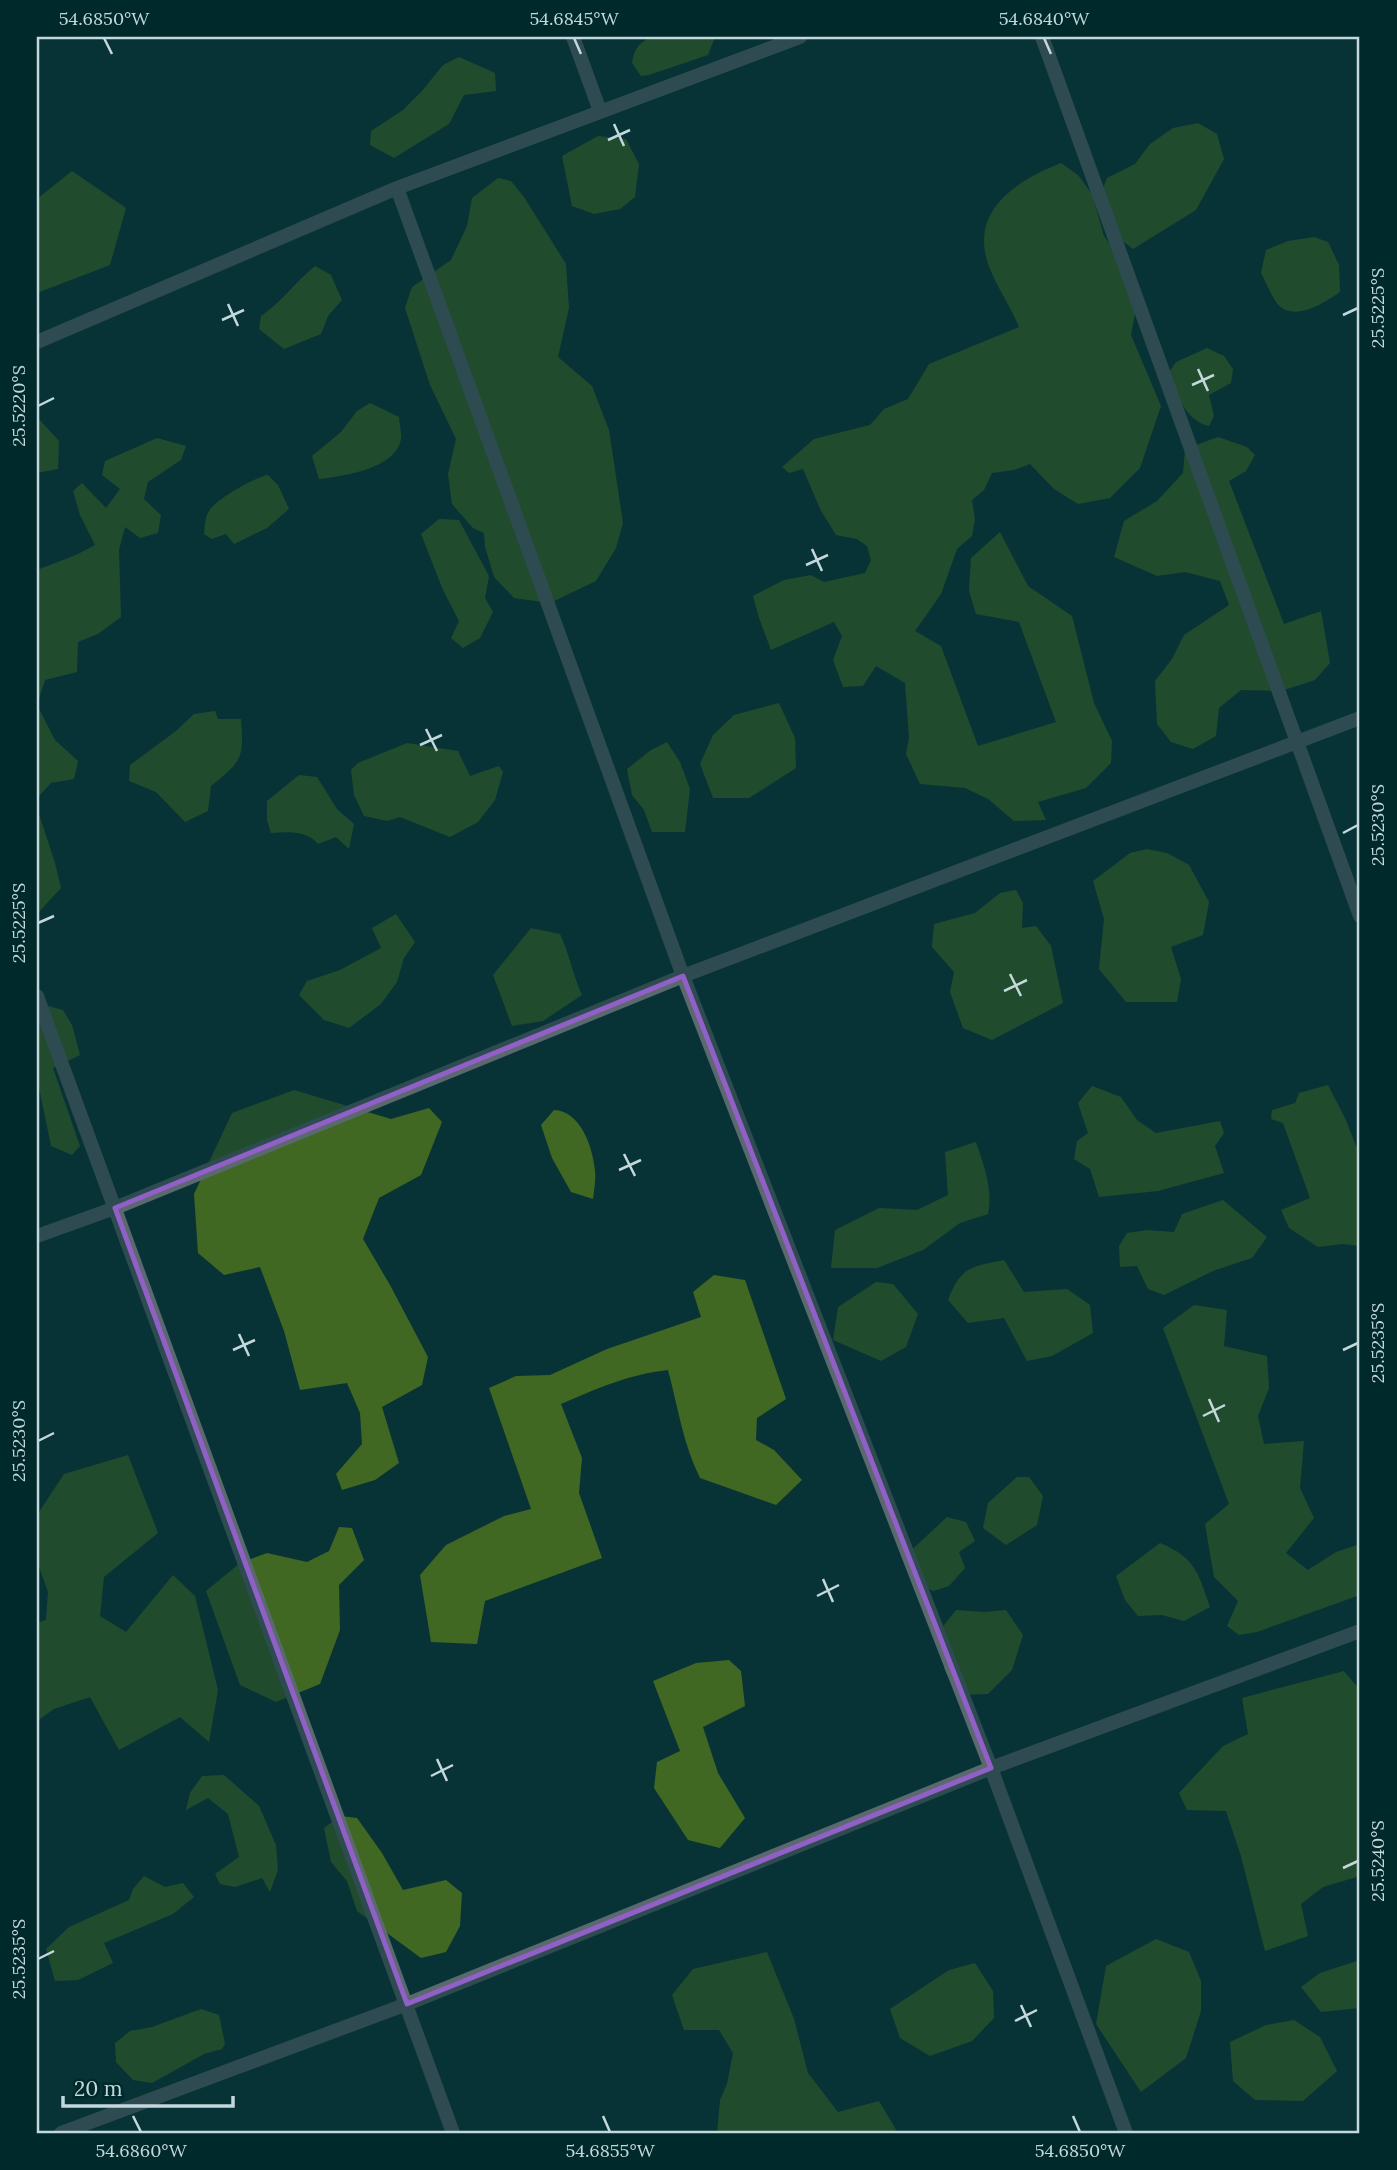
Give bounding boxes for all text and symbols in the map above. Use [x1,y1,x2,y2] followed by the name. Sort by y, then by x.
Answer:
[59,7,150,30] text: 54.6850°W
[529,7,620,30] text: 54.6845°W
[999,7,1090,30] text: 54.6840°W
[1366,268,1389,348] text: 25.5225°S
[7,365,30,447] text: 25.5220°S
[1366,784,1389,866] text: 25.5230°S
[7,883,30,963] text: 25.5225°S
[1366,1303,1389,1383] text: 25.5235°S
[7,1400,30,1482] text: 25.5230°S
[1366,1820,1389,1902] text: 25.5240°S
[7,1919,30,1999] text: 25.5235°S
[63,2065,233,2109] scale bar
[74,2075,123,2102] text: 20 m
[95,2139,188,2162] text: 54.6860°W
[565,2139,656,2162] text: 54.6855°W
[1035,2139,1126,2162] text: 54.6850°W

